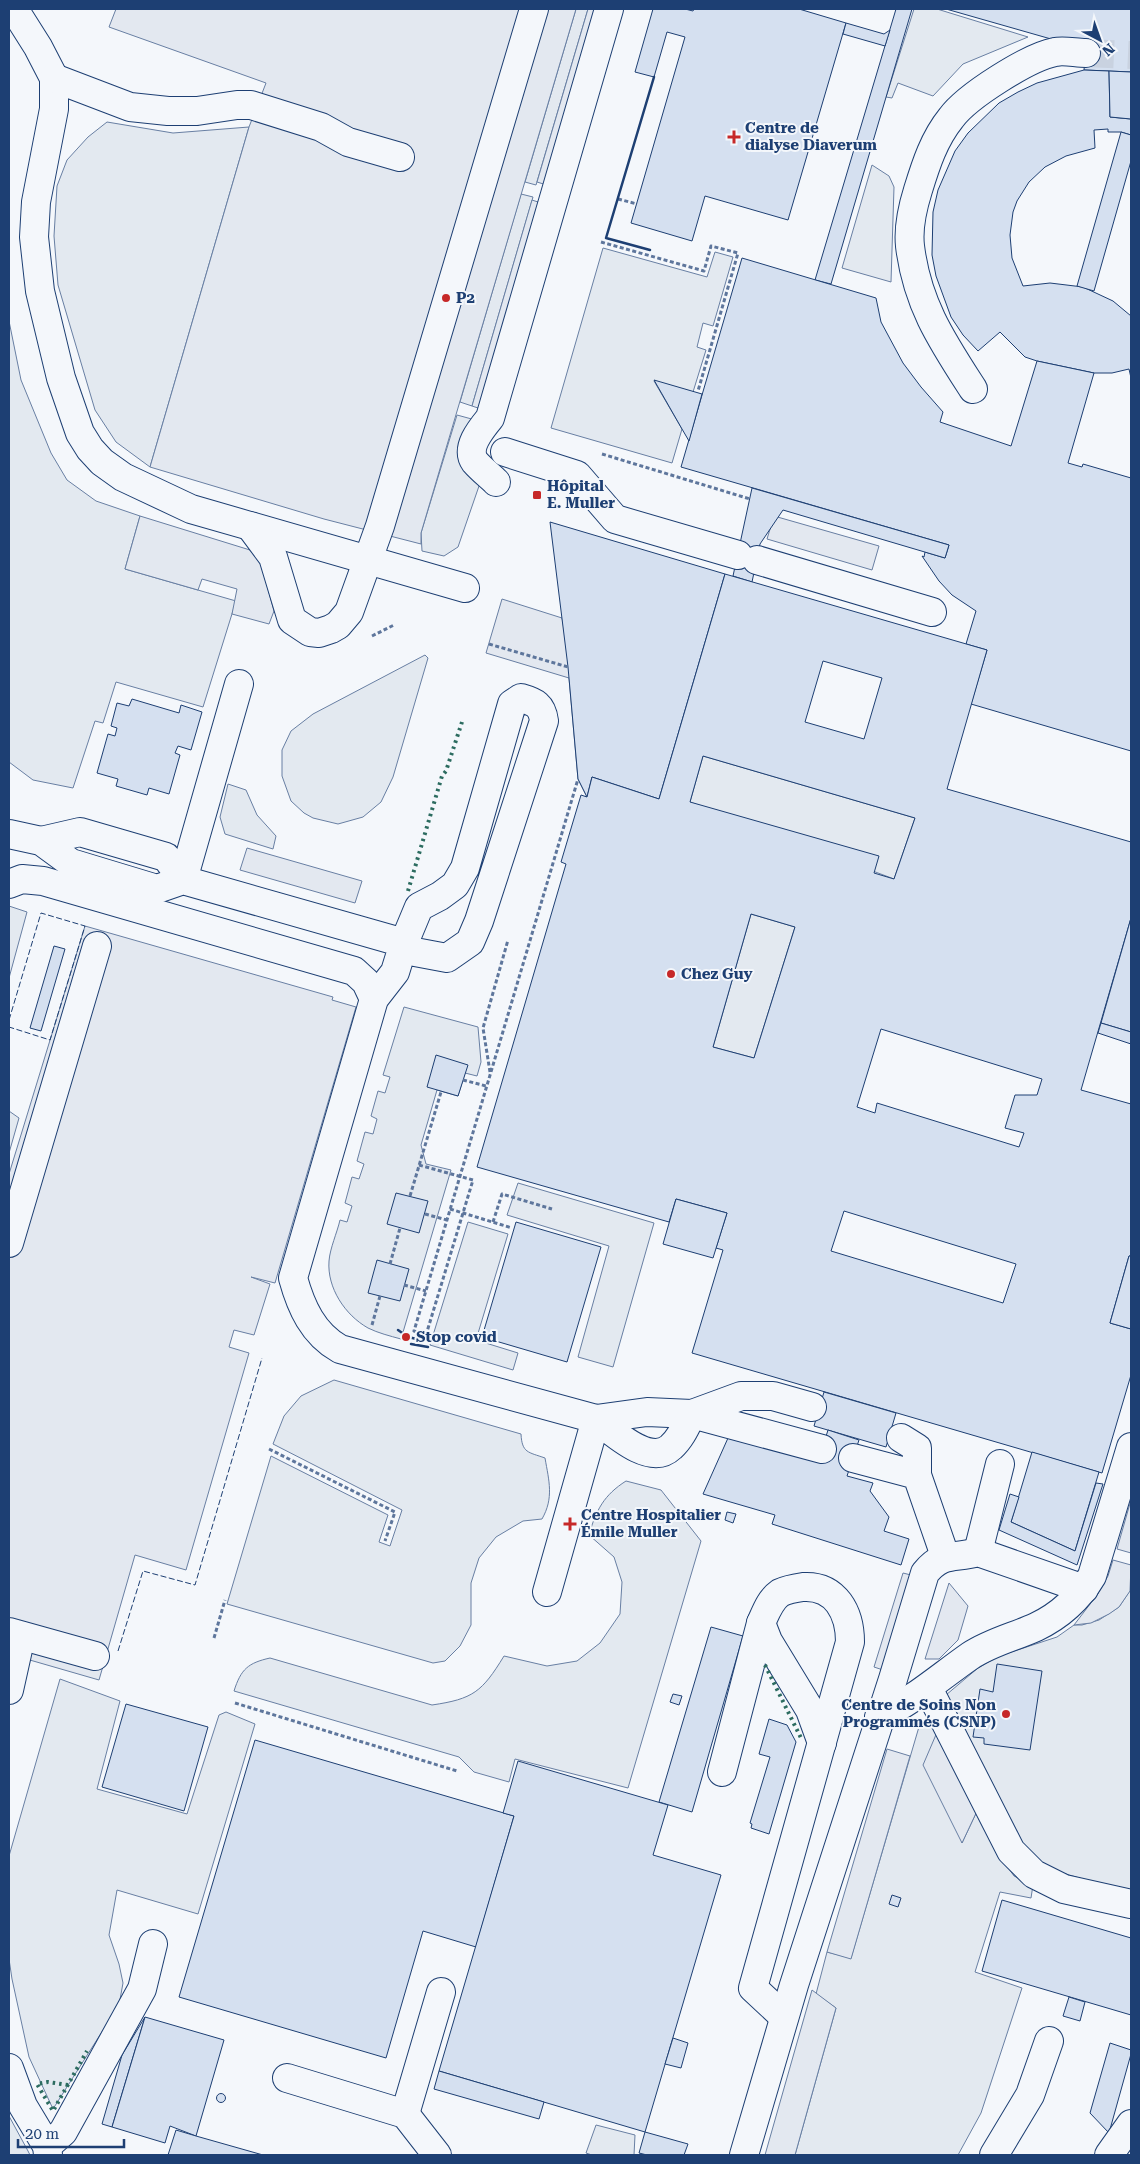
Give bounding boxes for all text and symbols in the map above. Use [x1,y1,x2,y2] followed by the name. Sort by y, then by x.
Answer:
[1075,15,1125,65] north arrow
[1099,40,1118,60] text: N
[745,119,878,154] place label: Centre de dialyse Diaverum
[727,130,741,144] marker: Centre de dialyse Diaverum
[456,289,475,307] place label: P2
[440,292,452,304] marker: P2
[547,477,615,512] place label: Hôpital E. Muller
[531,489,543,501] marker: Hôpital E. Muller
[681,965,753,983] place label: Chez Guy
[665,968,677,980] marker: Chez Guy
[416,1328,497,1346] place label: Stop covid
[400,1331,412,1343] marker: Stop covid
[581,1506,721,1541] place label: Centre Hospitalier Émile Muller
[563,1517,577,1531] marker: Centre Hospitalier Émile Muller
[841,1696,996,1731] place label: Centre de Soins Non Programmés (CSNP)
[1000,1708,1012,1720] marker: Centre de Soins Non Programmés (CSNP)
[18,2116,124,2148] scale bar
[25,2125,60,2143] text: 20 m

